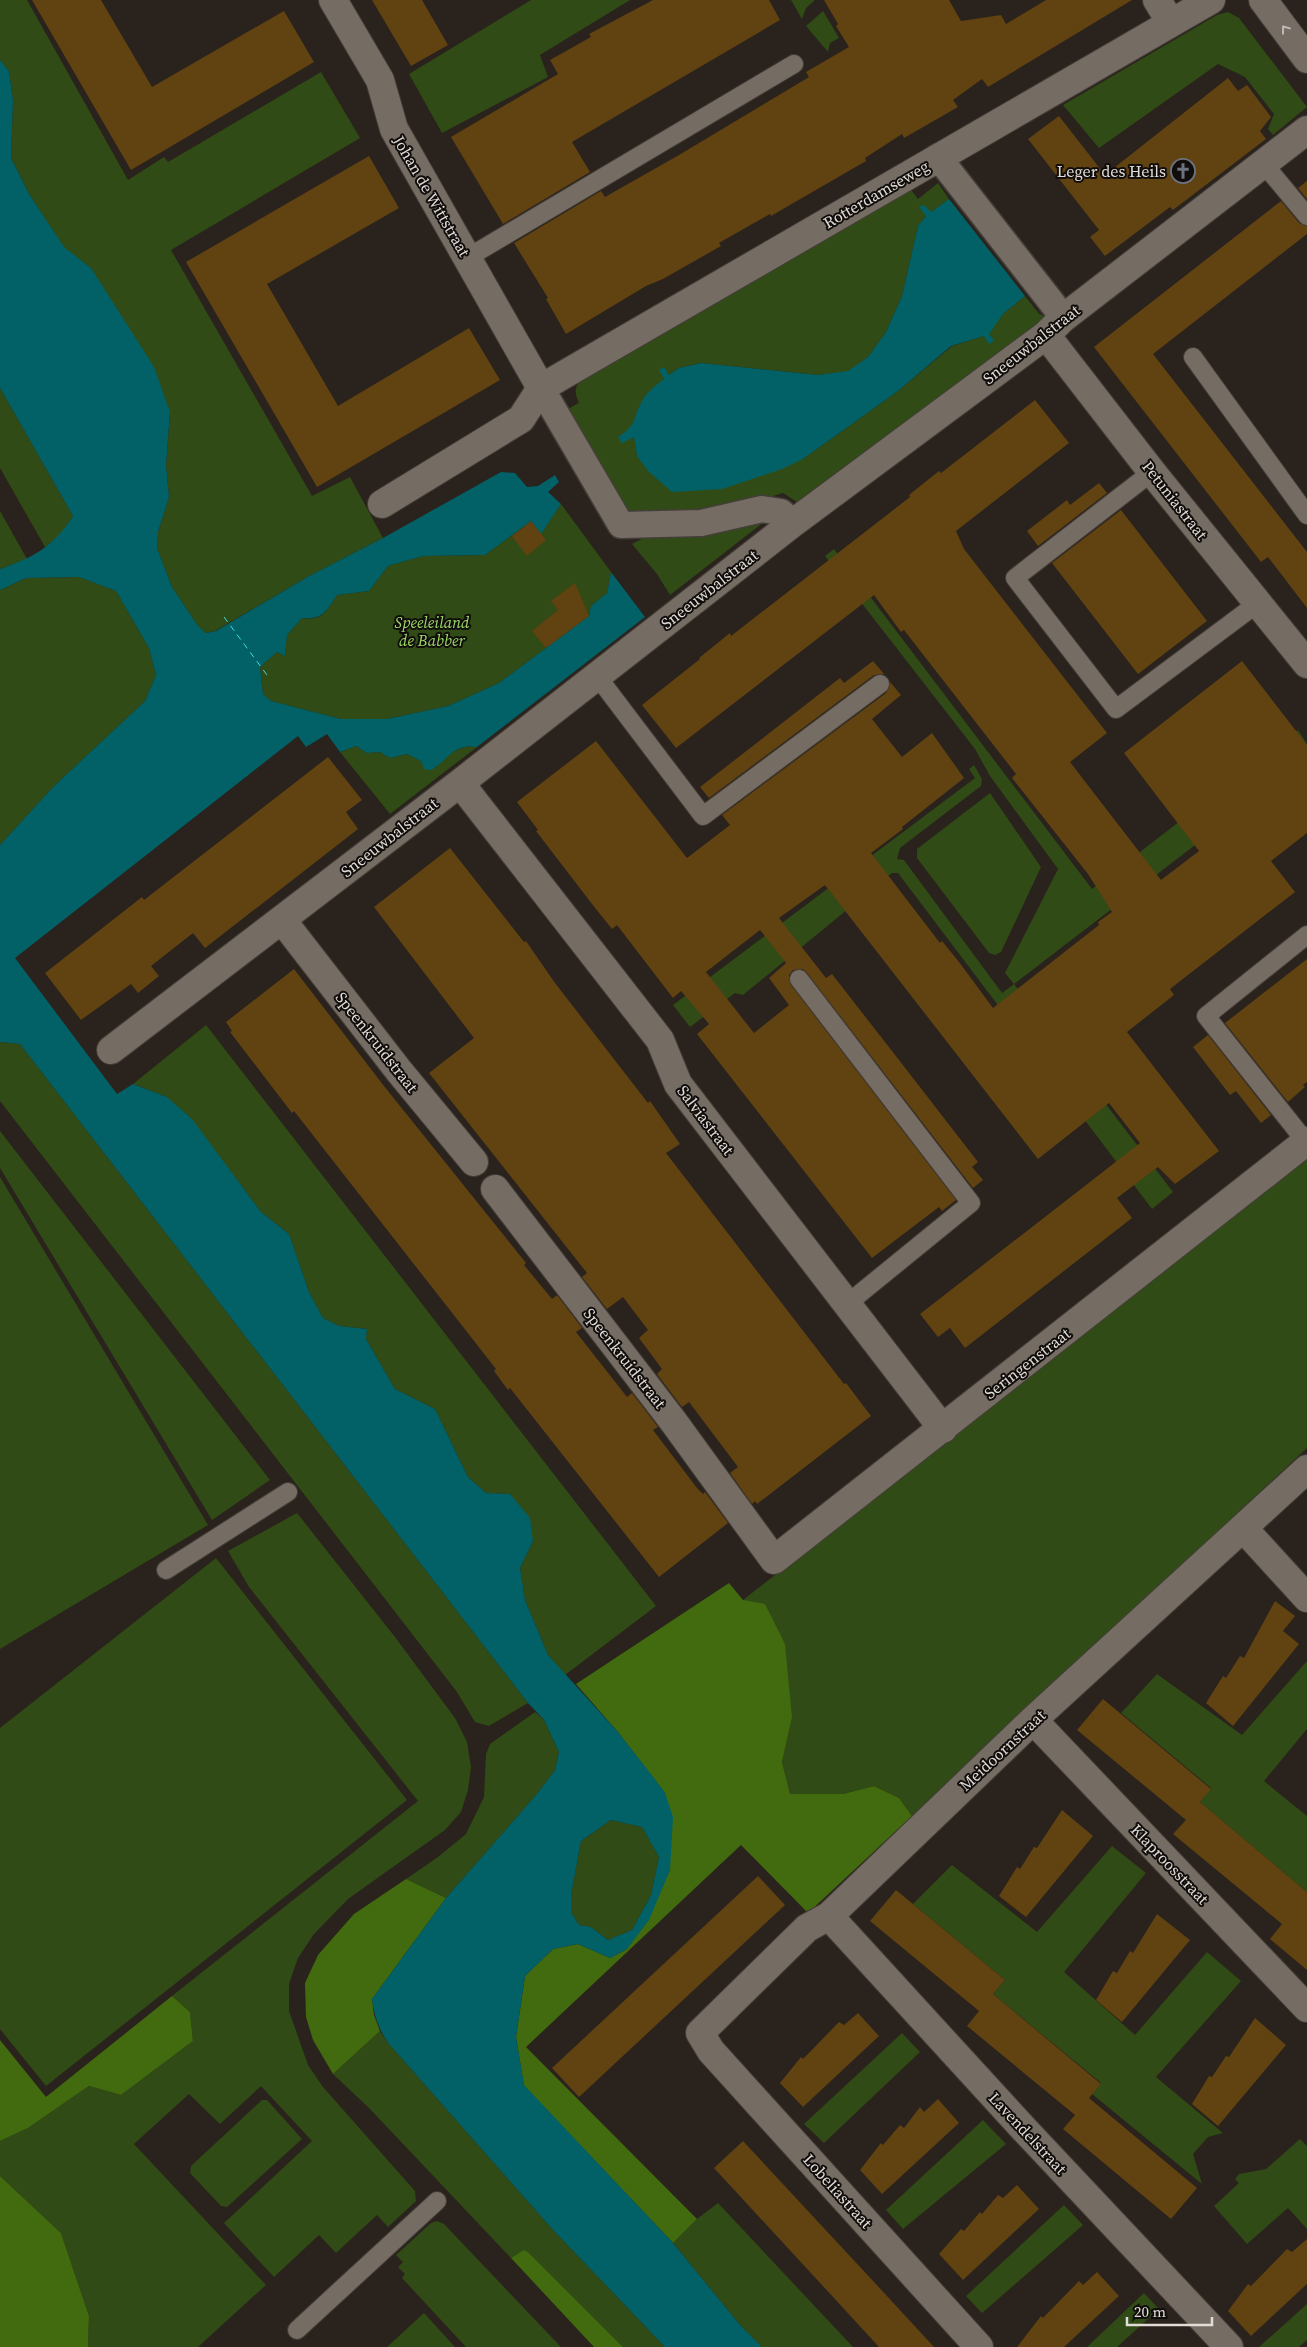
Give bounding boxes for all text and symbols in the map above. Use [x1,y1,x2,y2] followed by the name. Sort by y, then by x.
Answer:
[1282,25,1291,35] one-way arrow
[388,131,476,261] street label: Johan de Wittstraat
[819,155,933,233] street label: Rotterdamseweg
[1170,158,1196,184] church icon: Leger des Heils
[1057,160,1166,182] place label: Leger des Heils
[978,299,1085,389] street label: Sneeuwbalstraat
[1137,456,1213,545] street label: Petuniastraat
[656,544,763,634] street label: Sneeuwbalstraat
[395,611,470,651] park label: Speeleiland de Babber
[336,792,443,882] street label: Sneeuwbalstraat
[331,987,424,1098] street label: Speenkruidstraat
[672,1081,740,1160] street label: Salviastraat
[579,1303,672,1414] street label: Speenkruidstraat
[979,1322,1075,1404] street label: Seringenstraat
[954,1704,1050,1796] street label: Meidoornstraat
[1126,1819,1215,1910] street label: Klaproosstraat
[984,2087,1072,2179] street label: Lavendelstraat
[799,2149,878,2234] street label: Lobeliastraat
[1127,2294,1212,2326] scale bar
[1134,2301,1166,2322] text: 20 m

